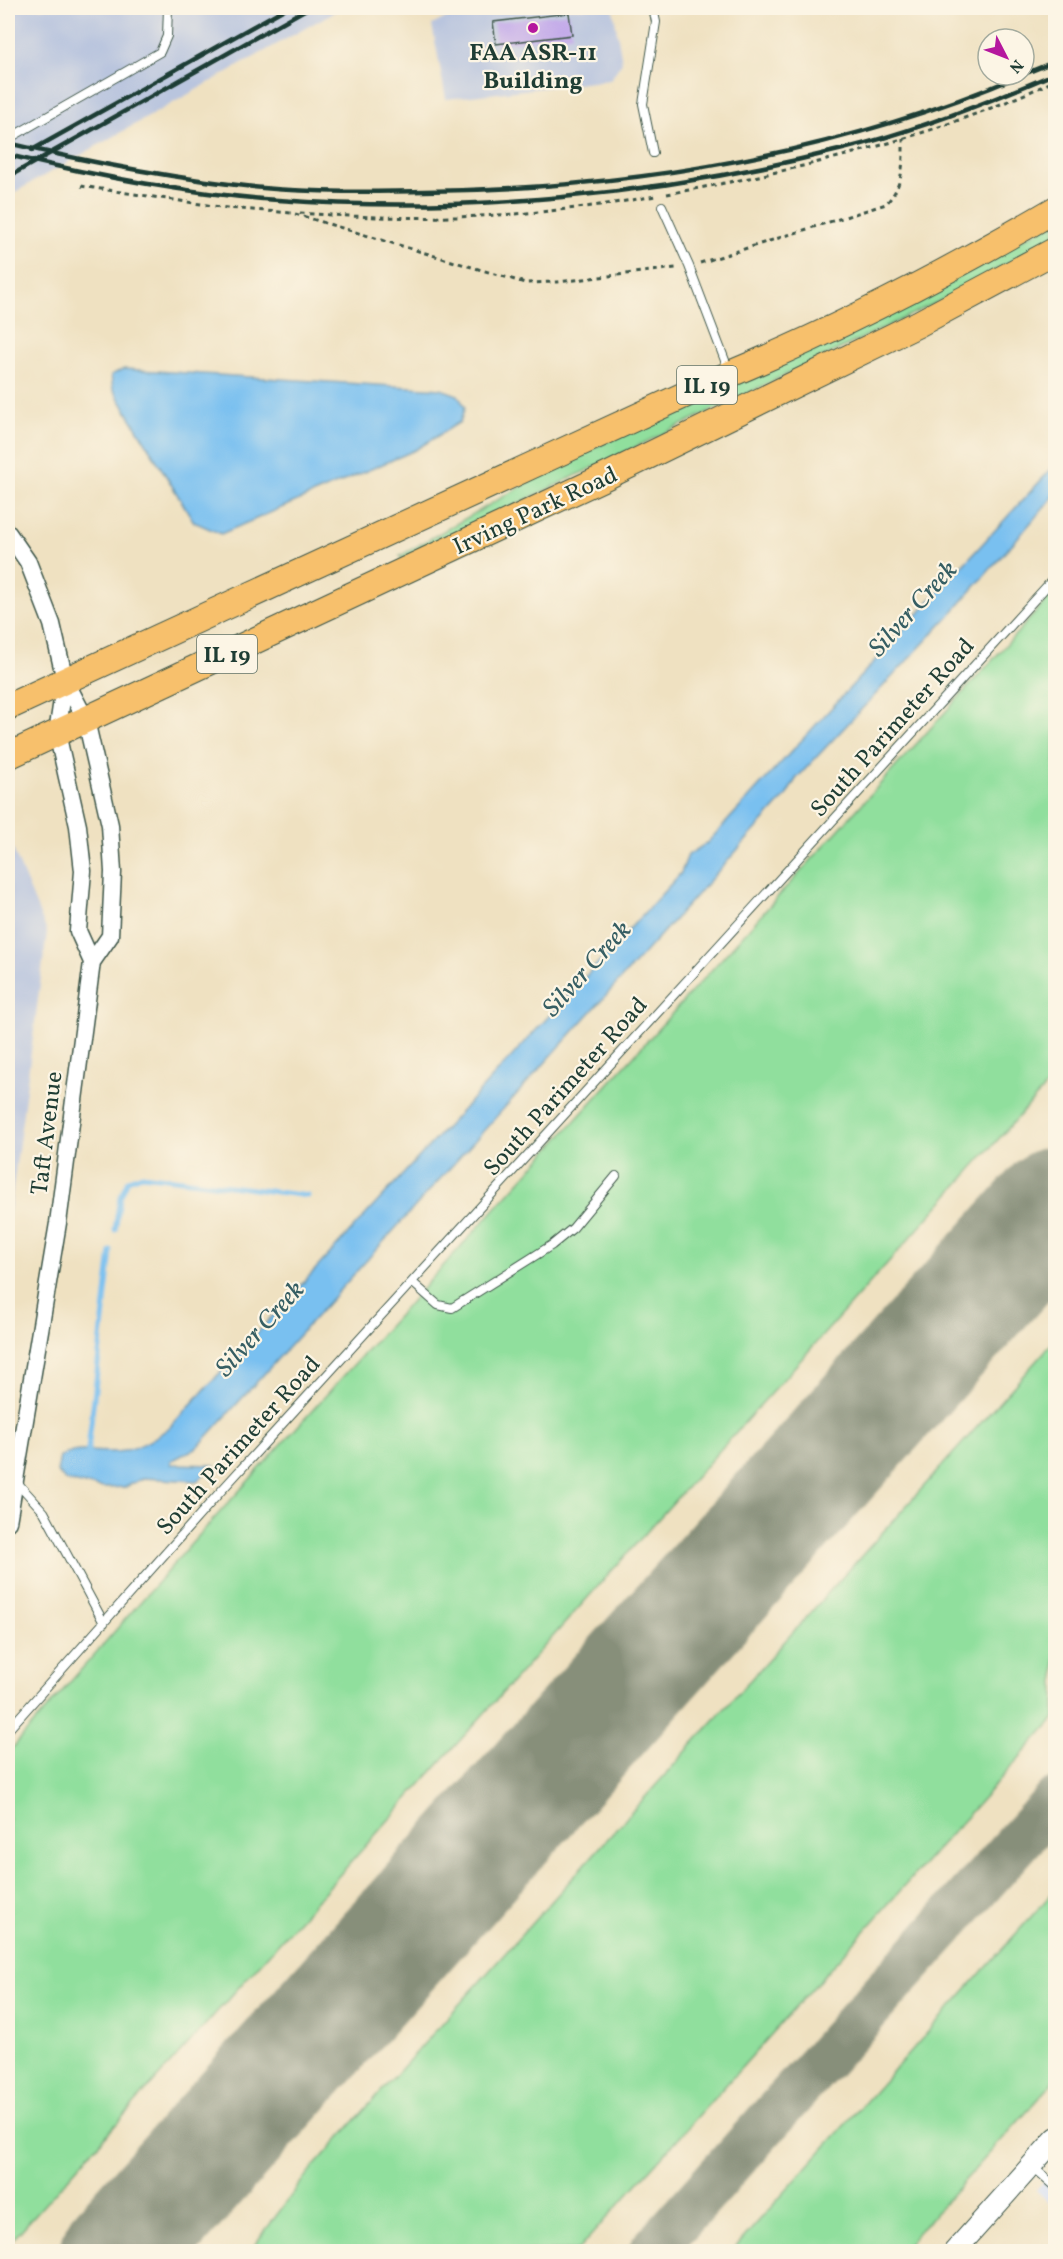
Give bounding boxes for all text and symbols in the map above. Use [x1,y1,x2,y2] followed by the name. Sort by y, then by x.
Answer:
[526,21,540,35] marker: FAA ASR-11 Building
[976,27,1036,87] north arrow
[469,37,597,99] place label: FAA ASR-11 Building
[1003,54,1028,78] text: N
[677,366,737,404] road number: IL 19
[448,459,624,565] street label: Irving Park Road
[861,553,966,665] water label: Silver Creek
[803,631,984,826] street label: South Parimeter Road
[197,635,257,673] road number: IL 19
[535,913,640,1025] water label: Silver Creek
[476,990,657,1185] street label: South Parimeter Road
[24,1069,72,1197] street label: Taft Avenue
[208,1273,313,1385] water label: Silver Creek
[149,1349,330,1544] street label: South Parimeter Road

